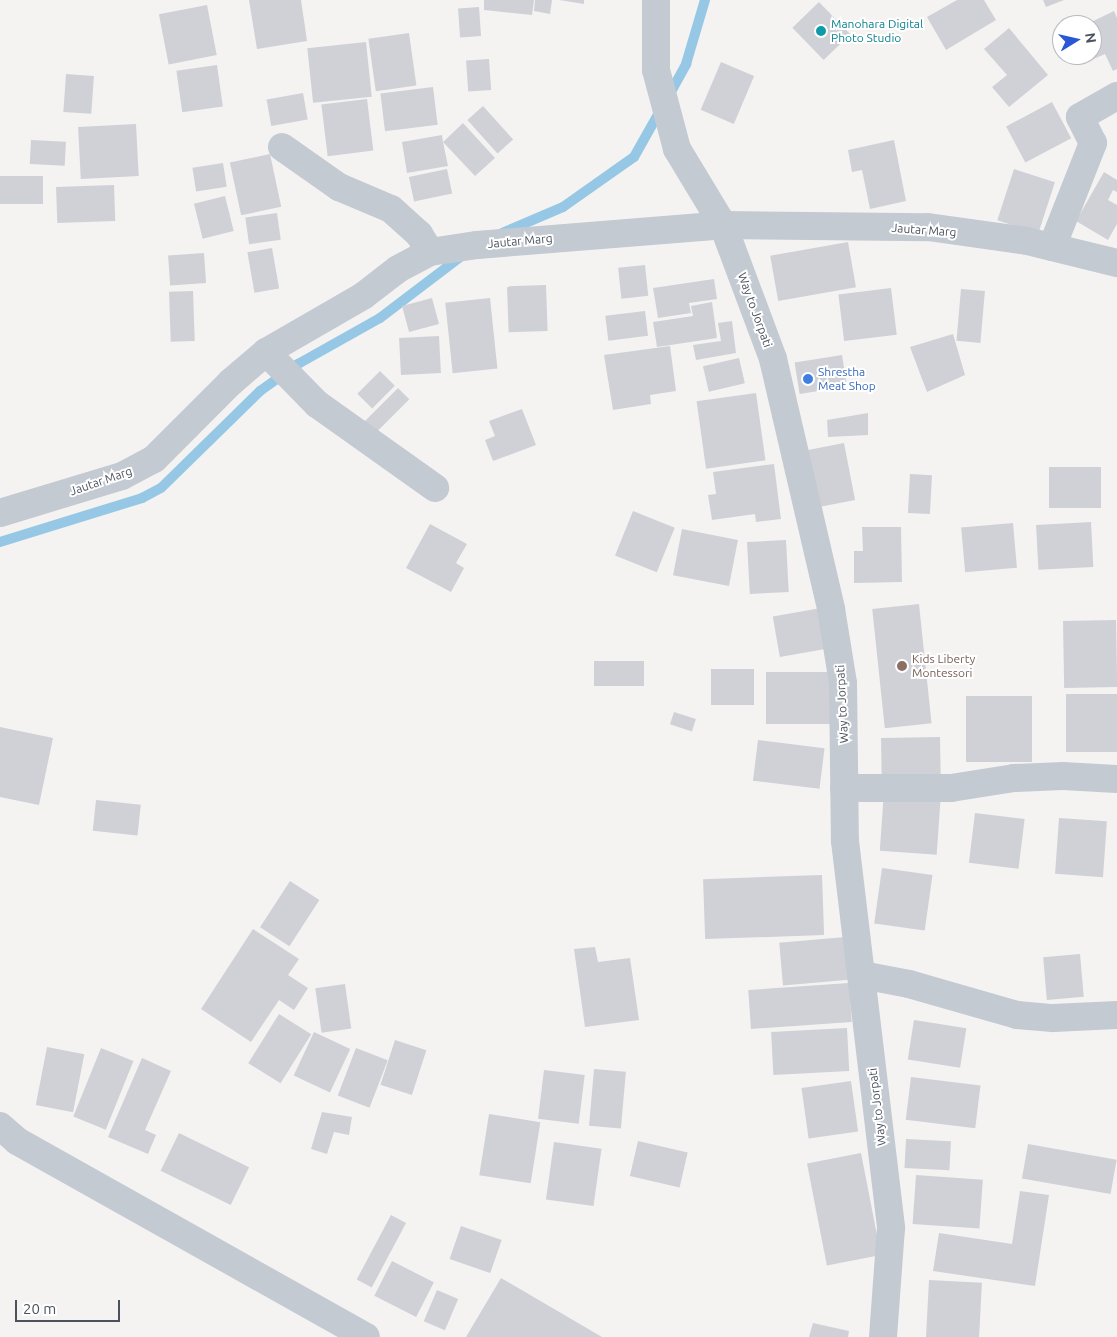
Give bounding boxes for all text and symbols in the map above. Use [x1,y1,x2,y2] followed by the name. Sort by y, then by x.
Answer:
[1052,15,1102,65] north arrow
[831,17,923,45] place label: Manohara Digital Photo Studio
[815,25,827,37] marker: Manohara Digital Photo Studio
[1082,31,1100,44] text: N
[891,221,957,239] street label: Jautar Marg
[487,231,553,251] street label: Jautar Marg
[735,271,775,349] street label: Way to Jorpati
[818,365,876,393] place label: Shrestha Meat Shop
[802,373,814,385] marker: Shrestha Meat Shop
[68,464,134,498] street label: Jautar Marg
[912,652,975,680] place label: Kids Liberty Montessori
[896,660,908,672] marker: Kids Liberty Montessori
[833,665,851,743] street label: Way to Jorpati
[865,1067,889,1147] street label: Way to Jorpati
[18,1290,122,1322] scale bar
[23,1300,56,1317] text: 20 m

